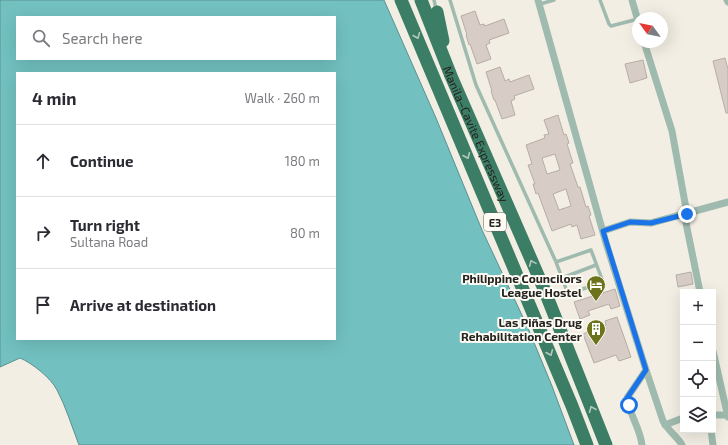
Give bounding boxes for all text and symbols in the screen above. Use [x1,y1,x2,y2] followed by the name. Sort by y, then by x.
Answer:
[632,12,668,48] north arrow
[16,16,336,60] search box
[30,27,52,49] icon: search
[62,29,143,47] text: Search here
[412,31,420,39] one-way arrow
[441,64,512,205] street label: Manila–Cavite Expressway
[32,88,76,108] text: 4 min
[245,90,320,106] text: Walk · 260 m
[32,150,54,172] icon: ahead
[70,152,133,170] text: Continue
[463,152,471,159] one-way arrow
[285,153,320,169] text: 180 m
[678,205,696,223] route end
[484,213,506,231] road number: E3
[70,216,140,234] text: Turn right
[32,222,54,244] icon: right
[290,225,320,241] text: 80 m
[70,234,148,250] text: Sultana Road
[529,259,537,267] one-way arrow
[462,271,582,299] place label: Philippine Councilors League Hostel
[585,274,607,302] hotel icon: Philippine Councilors League Hostel
[680,289,716,433] map controls
[680,289,716,325] button: +
[32,294,54,316] icon: arrive
[70,296,216,314] text: Arrive at destination
[461,315,582,343] place label: Las Piñas Drug Rehabilitation Center
[585,318,607,346] building icon: Las Piñas Drug Rehabilitation Center
[680,325,716,361] button: −
[545,349,553,356] one-way arrow
[680,361,716,397] button: locate
[620,396,638,414] route start
[680,397,716,433] button: layers
[589,405,597,412] one-way arrow

